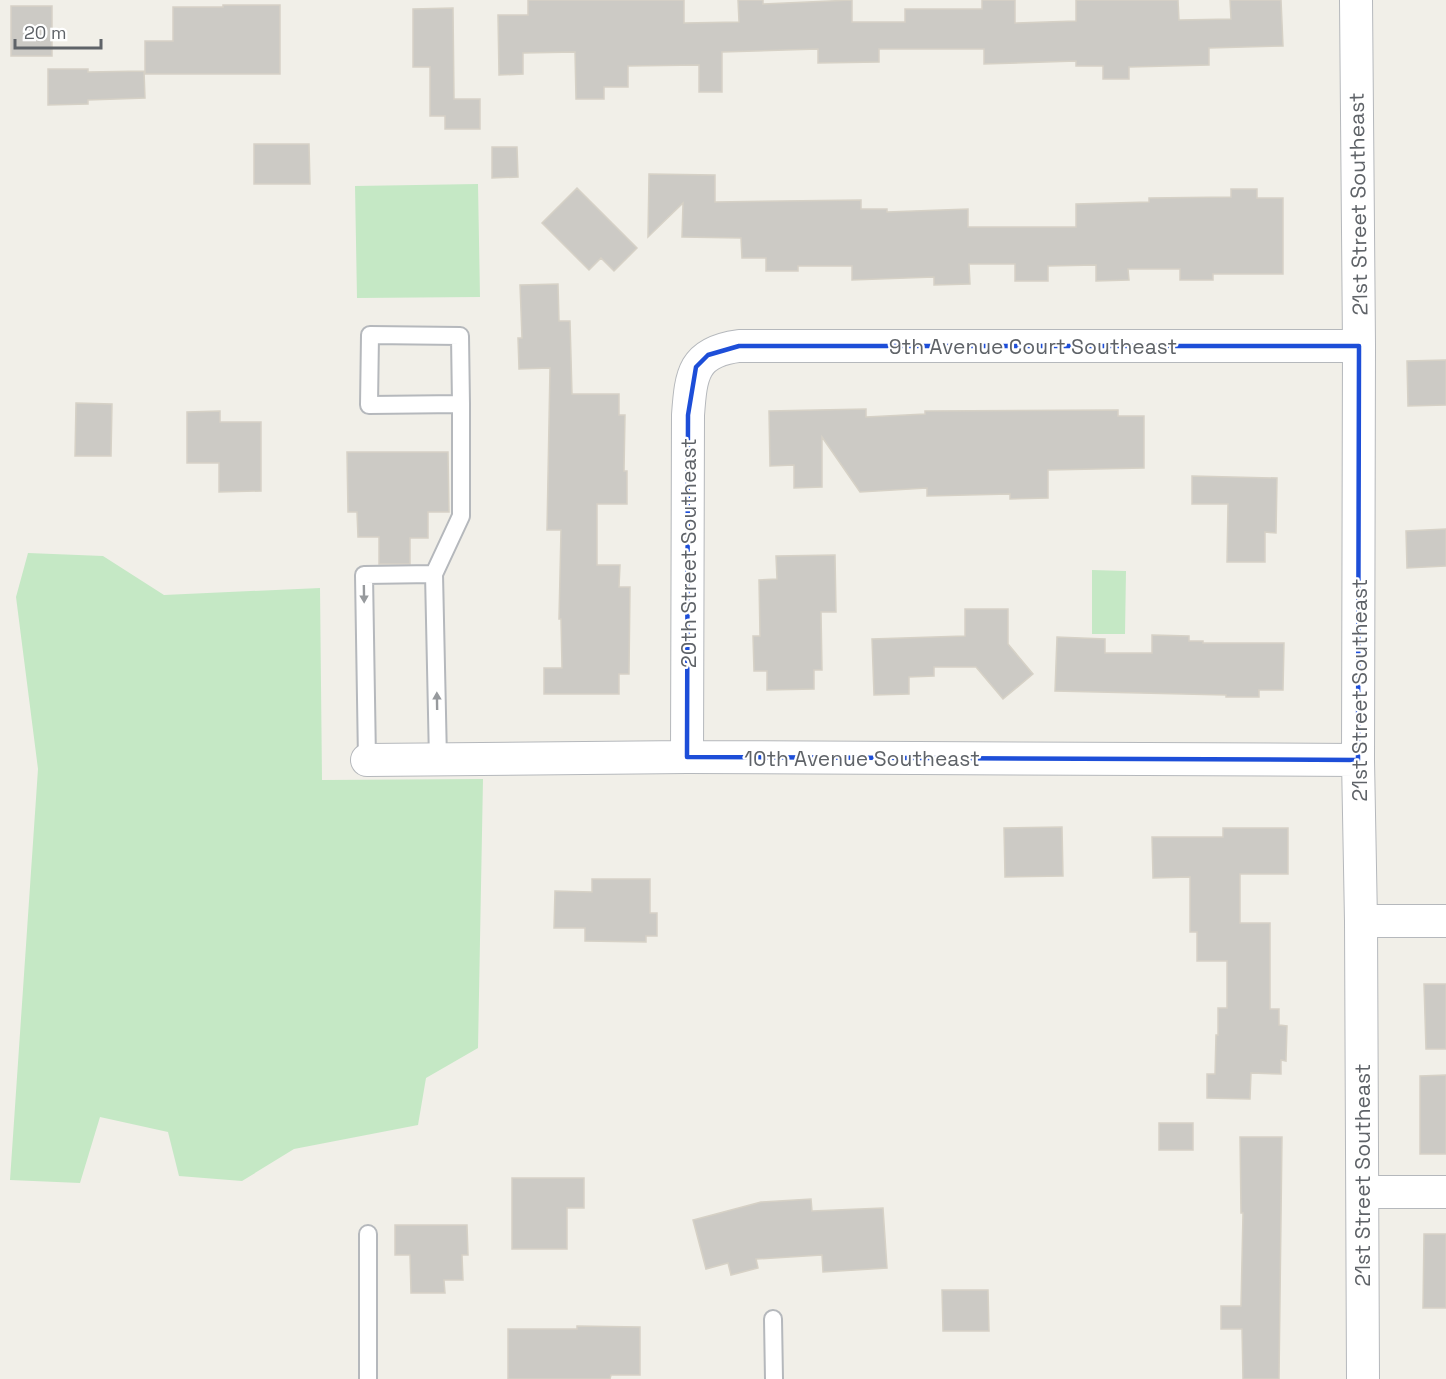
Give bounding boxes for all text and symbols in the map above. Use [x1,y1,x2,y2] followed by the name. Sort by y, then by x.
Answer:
[15,12,100,50] scale bar
[24,21,67,44] text: 20 m
[1343,92,1373,316] street label: 21st Street Southeast
[889,333,1177,360] street label: 9th Avenue Court Southeast
[675,438,702,668] street label: 20th Street Southeast
[1346,578,1373,802] street label: 21st Street Southeast
[359,585,369,604] one-way arrow
[432,692,442,711] one-way arrow
[744,745,980,772] street label: 10th Avenue Southeast
[1349,1063,1376,1287] street label: 21st Street Southeast

